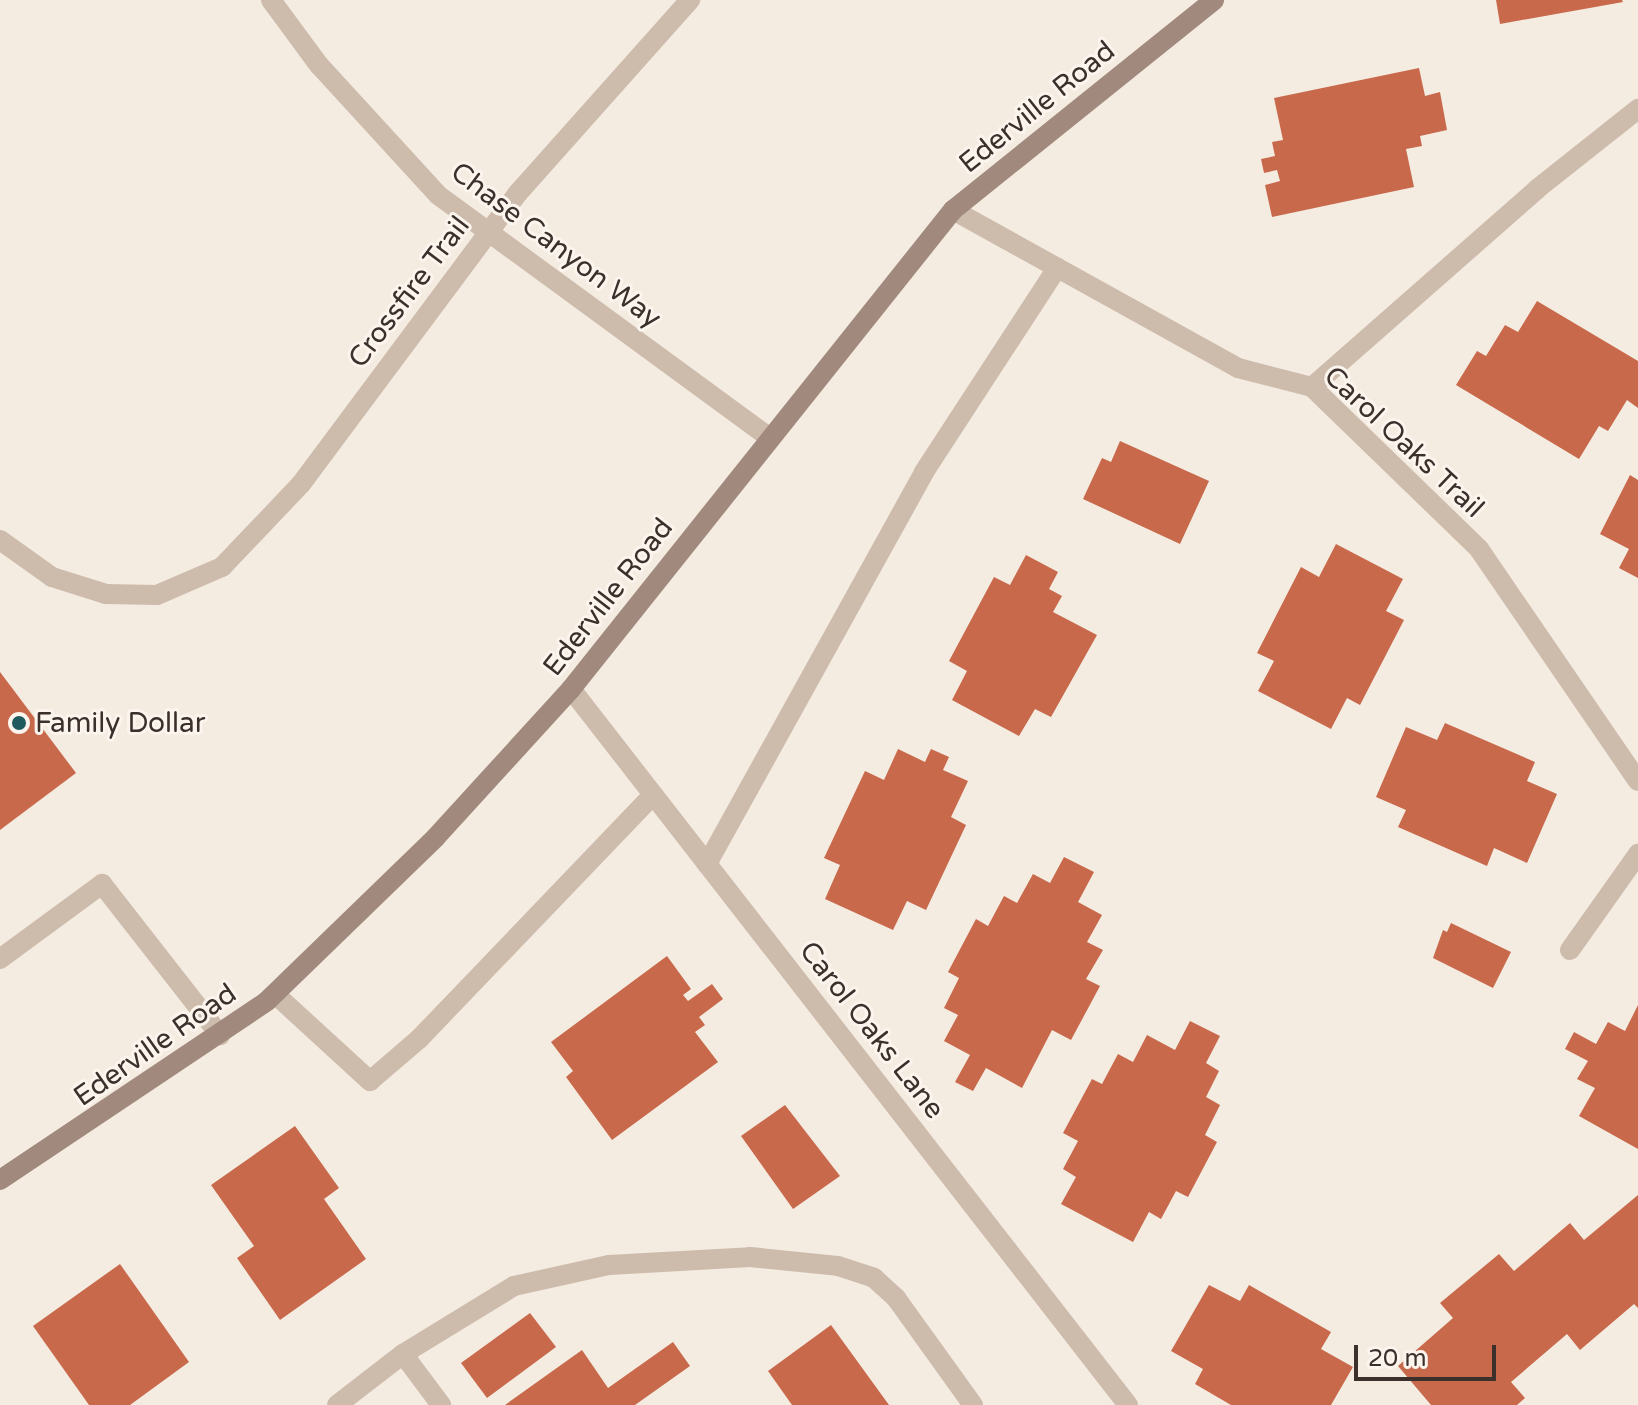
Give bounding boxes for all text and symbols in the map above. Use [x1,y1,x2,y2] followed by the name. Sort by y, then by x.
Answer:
[952,34,1122,180] street label: Ederville Road
[444,155,668,335] street label: Chase Canyon Way
[341,210,477,374] street label: Crossfire Trail
[1317,359,1491,525] street label: Carol Oaks Trail
[536,511,680,683] street label: Ederville Road
[35,706,206,740] place label: Family Dollar
[10,714,28,732] marker: Family Dollar
[792,935,952,1125] street label: Carol Oaks Lane
[67,976,243,1114] street label: Ederville Road
[1358,1329,1500,1379] scale bar
[1368,1344,1426,1373] text: 20 m

